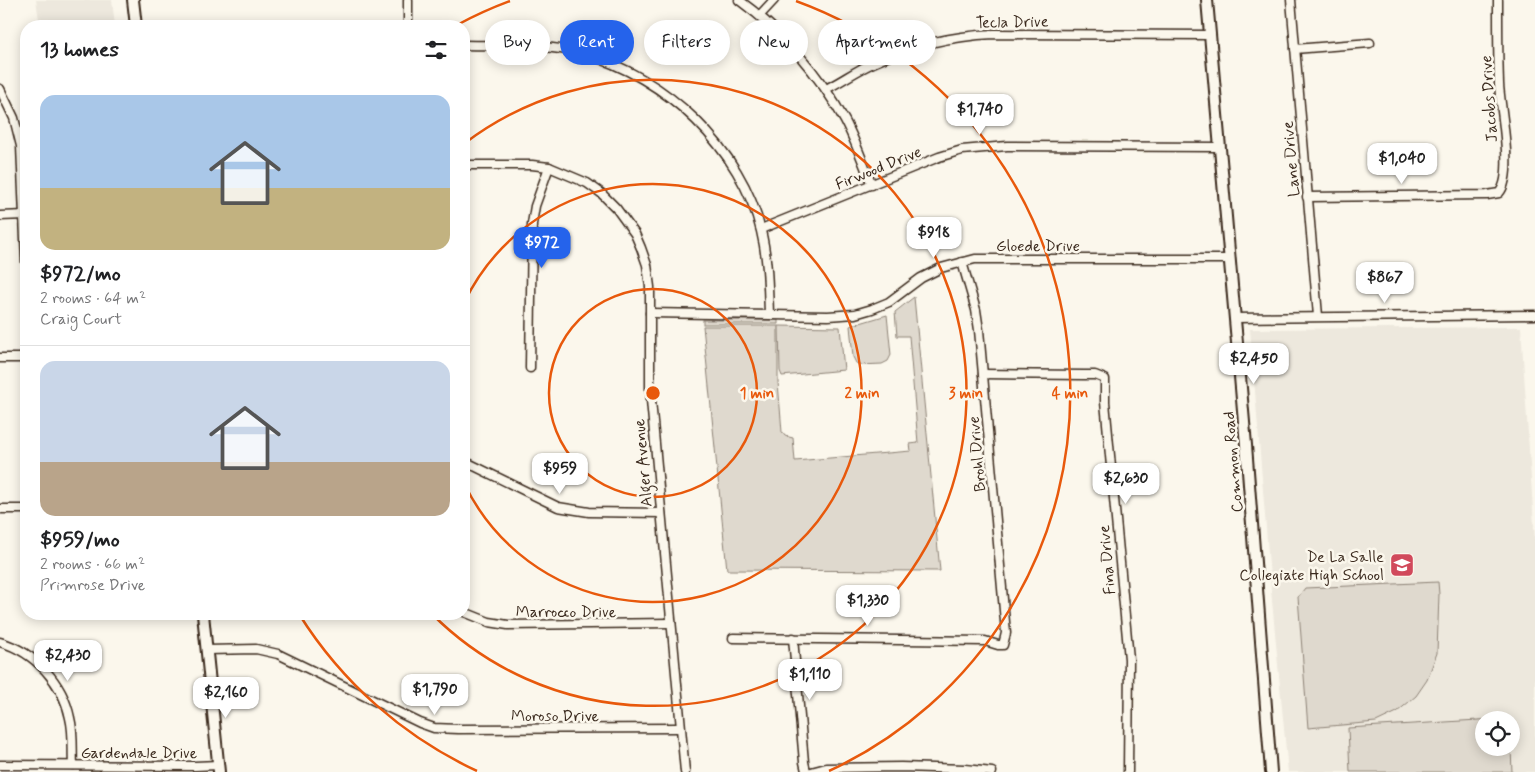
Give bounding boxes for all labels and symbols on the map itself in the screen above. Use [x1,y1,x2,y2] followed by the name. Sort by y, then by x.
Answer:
[975,11,1049,34] street label: Tecla Drive
[1476,55,1503,143] street label: Jacobs Drive
[939,94,1021,136] pin: $1,740
[1278,120,1305,198] street label: Lane Drive
[832,142,925,195] street label: Firwood Drive
[1361,142,1443,185] pin: $1,040
[904,216,964,259] pin: $918
[512,226,572,269] pin: $972
[996,236,1080,257] street label: Gloede Drive
[1355,262,1415,304] pin: $867
[1213,342,1295,385] pin: $2,450
[644,384,662,402] centre of rings
[740,384,774,404] text: 1 min
[844,384,880,404] text: 2 min
[949,384,983,404] text: 3 min
[1052,384,1088,404] text: 4 min
[1219,410,1248,513] street label: Common Road
[964,415,991,492] street label: Brohl Drive
[629,417,659,508] street label: Alger Avenue
[530,452,590,495] pin: $959
[1085,462,1167,505] pin: $2,630
[1094,524,1121,596] street label: Fina Drive
[1239,547,1384,586] place label: De La Salle Collegiate High School
[1389,552,1415,578] school or university icon: De La Salle Collegiate High School
[827,584,909,627] pin: $1,330
[516,602,617,623] street label: Marrocco Drive
[27,640,109,682] pin: $2,430
[769,658,851,701] pin: $1,110
[394,674,476,716] pin: $1,790
[185,676,267,719] pin: $2,160
[511,706,599,727] street label: Moroso Drive
[81,743,198,764] street label: Gardendale Drive

